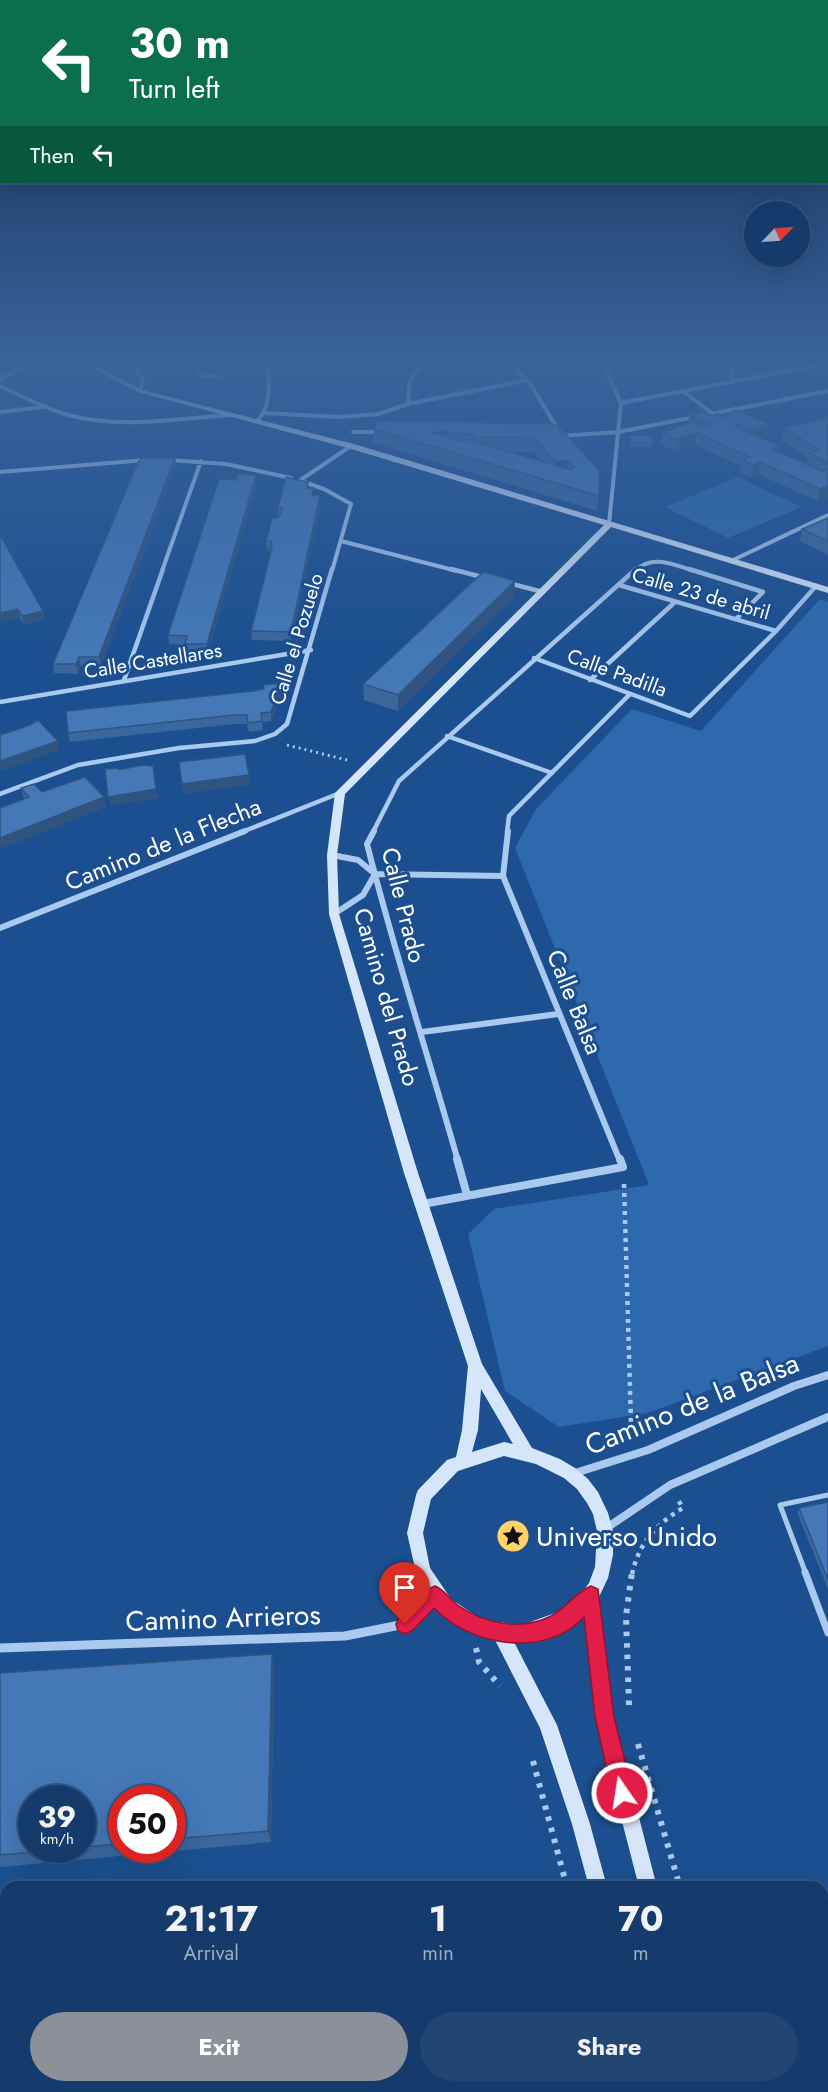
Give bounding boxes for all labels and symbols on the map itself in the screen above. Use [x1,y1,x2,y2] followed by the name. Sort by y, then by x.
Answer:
[744,201,810,267] north arrow
[629,560,773,628] street label: Calle 23 de abril
[263,570,331,708] street label: Calle el Pozuelo
[82,636,224,686] street label: Calle Castellares
[563,642,671,704] street label: Calle Padilla
[60,789,266,899] street label: Camino de la Flecha
[373,844,435,966] street label: Calle Prado
[345,904,429,1090] street label: Camino del Prado
[538,944,612,1060] street label: Calle Balsa
[579,1342,805,1466] street label: Camino de la Balsa
[536,1516,717,1557] place label: Universo Unido
[495,1518,531,1554] place icon: Universo Unido
[379,1562,430,1624] pin
[125,1594,321,1642] street label: Camino Arrieros
[590,1761,654,1825] position arrow
[108,1785,186,1863] speed limit sign: 50

